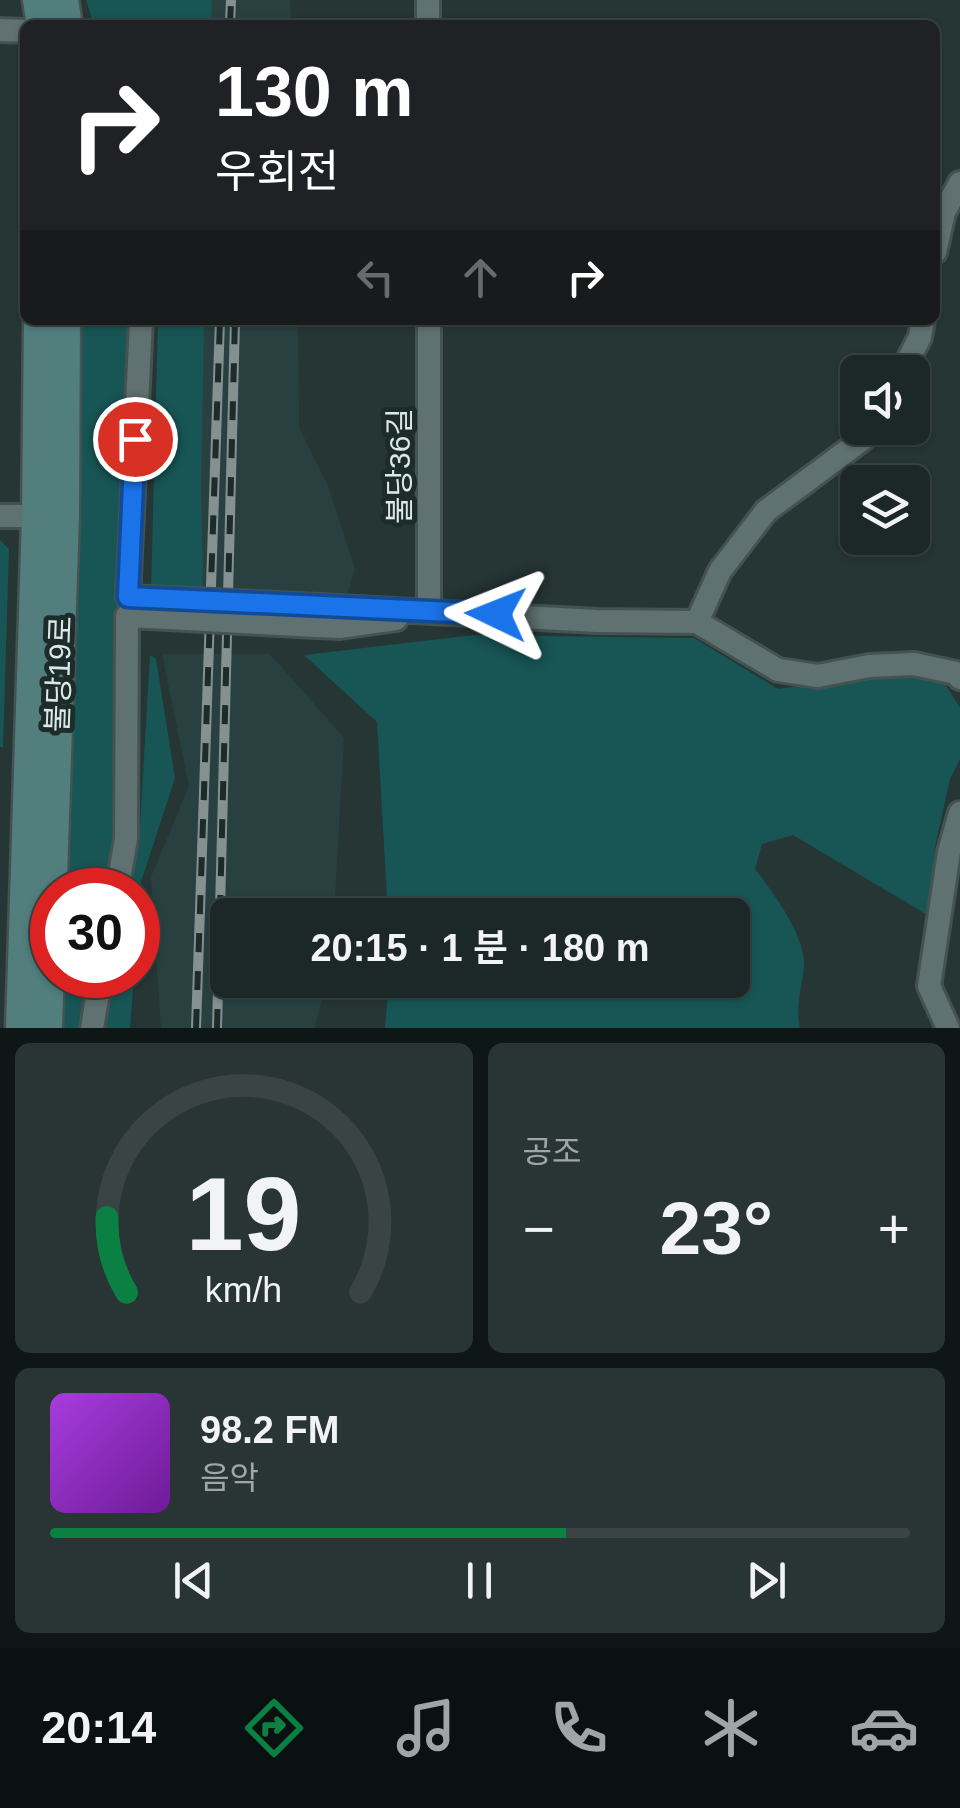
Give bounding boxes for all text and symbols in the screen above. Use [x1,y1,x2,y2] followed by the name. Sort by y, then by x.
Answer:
[215,53,413,131] text: 130 m
[50,60,180,190] icon: right
[215,146,339,197] text: 우회전
[348,250,403,305] icon: left
[453,250,508,305] icon: ahead
[558,250,613,305] icon: right
[840,355,930,555] map controls
[840,355,930,445] button: sound
[93,397,178,482] pin
[383,408,416,524] street label: 불당36길
[108,412,163,467] icon: arrive
[840,465,930,555] button: layers
[444,562,548,666] position arrow
[40,615,78,733] street label: 불당19로
[30,868,160,998] speed limit sign: 30
[310,927,650,969] text: 20:15 · 1 분 · 180 m
[523,1134,581,1170] text: 공조
[186,1156,302,1272] text: 19
[660,1186,773,1270] text: 23°
[523,1198,555,1260] text: −
[878,1198,910,1260] text: +
[205,1270,282,1310] text: km/h
[200,1409,339,1451] text: 98.2 FM
[200,1460,259,1496] text: 음악
[166,1553,221,1608] icon: previous
[452,1553,507,1608] icon: pause
[739,1553,794,1608] icon: next
[239,1693,309,1763] icon: directions
[391,1693,461,1763] icon: music
[544,1693,614,1763] icon: phone
[696,1693,766,1763] icon: climate
[849,1693,919,1763] icon: car
[41,1702,156,1753] text: 20:14

